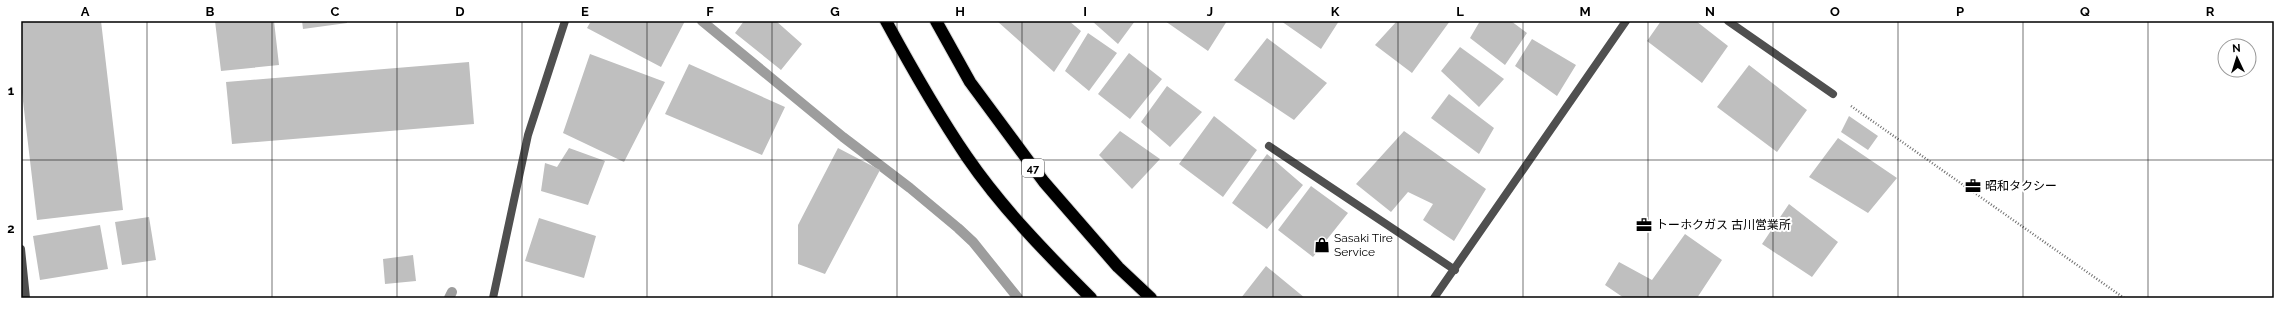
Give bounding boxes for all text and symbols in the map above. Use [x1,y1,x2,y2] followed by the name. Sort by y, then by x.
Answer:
[81,4,90,19] text: A
[206,4,215,19] text: B
[331,4,340,19] text: C
[455,4,465,19] text: D
[581,4,589,19] text: E
[706,4,714,19] text: F
[830,4,840,19] text: G
[955,4,965,19] text: H
[1083,4,1087,19] text: I
[1207,4,1213,19] text: J
[1331,4,1340,19] text: K
[1456,4,1464,19] text: L
[1579,4,1591,19] text: M
[1705,4,1715,19] text: N
[1830,4,1840,19] text: O
[1956,4,1964,19] text: P
[2080,4,2090,19] text: Q
[2206,4,2215,19] text: R
[2217,38,2257,78] north arrow
[2232,42,2241,55] text: N
[8,83,15,98] text: 1
[1022,159,1044,177] road number: 47
[1964,177,1982,195] office icon: 昭和タクシー
[1985,179,2057,193] place label: 昭和タクシー
[1635,216,1653,234] office icon: トーホクガス 古川営業所
[1656,218,1791,232] place label: トーホクガス 古川営業所
[7,221,15,236] text: 2
[1334,231,1393,259] place label: Sasaki Tire Service
[1313,236,1331,254] shop icon: Sasaki Tire Service

